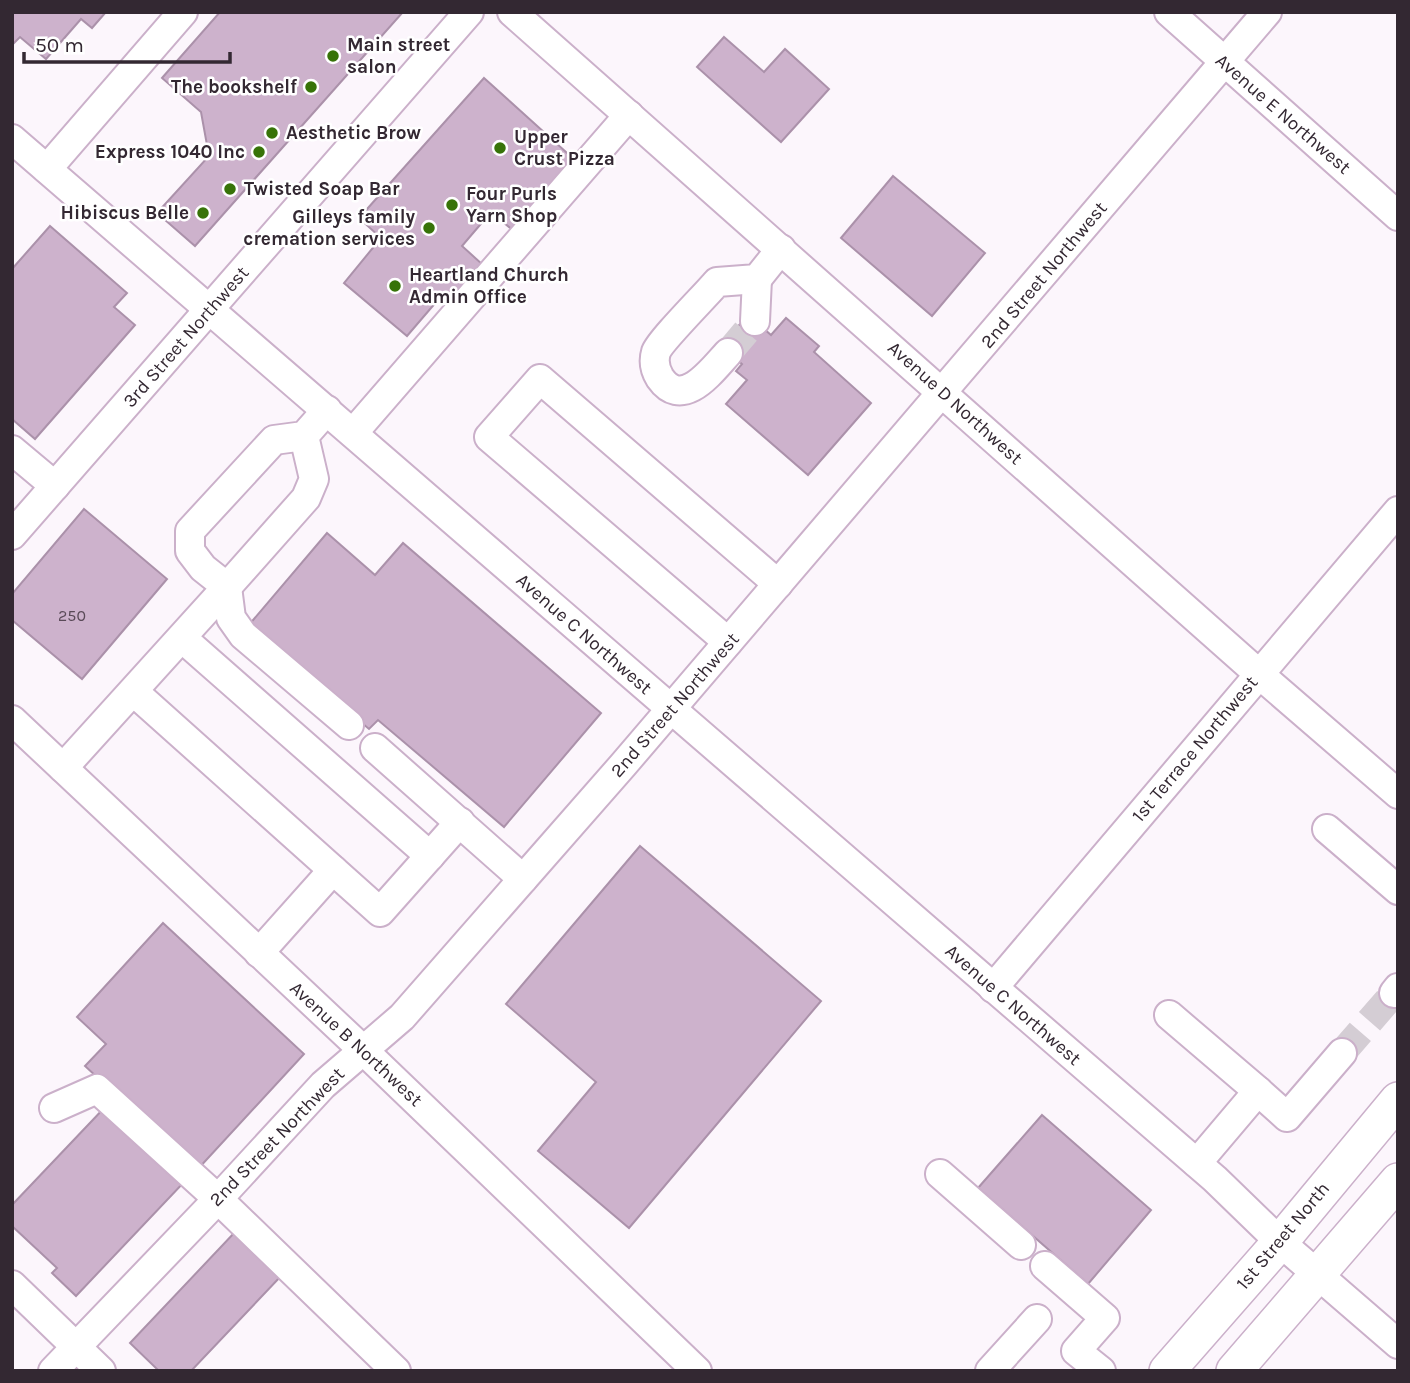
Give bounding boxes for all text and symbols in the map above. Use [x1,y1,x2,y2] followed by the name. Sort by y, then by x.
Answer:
[24,21,231,65] scale bar
[35,33,84,57] text: 50 m
[347,34,450,78] place label: Main street salon
[325,48,341,64] marker: Main street salon
[1211,49,1355,179] street label: Avenue E Northwest
[171,76,298,98] place label: The bookshelf
[303,79,319,95] marker: The bookshelf
[286,122,421,144] place label: Aesthetic Brow
[264,125,280,141] marker: Aesthetic Brow
[514,126,615,170] place label: Upper Crust Pizza
[492,140,508,156] marker: Upper Crust Pizza
[95,141,245,163] place label: Express 1040 Inc
[251,144,267,160] marker: Express 1040 Inc
[244,178,400,200] place label: Twisted Soap Bar
[222,181,238,197] marker: Twisted Soap Bar
[466,183,557,227] place label: Four Purls Yarn Shop
[444,197,460,213] marker: Four Purls Yarn Shop
[976,197,1112,353] street label: 2nd Street Northwest
[61,202,189,224] place label: Hibiscus Belle
[195,205,211,221] marker: Hibiscus Belle
[243,206,415,250] place label: Gilleys family cremation services
[421,220,437,236] marker: Gilleys family cremation services
[119,262,253,412] street label: 3rd Street Northwest
[409,264,569,308] place label: Heartland Church Admin Office
[387,278,403,294] marker: Heartland Church Admin Office
[883,337,1027,469] street label: Avenue D Northwest
[512,569,656,699] street label: Avenue C Northwest
[58,606,86,625] house number: 250
[606,628,744,782] street label: 2nd Street Northwest
[1128,672,1262,826] street label: 1st Terrace Northwest
[941,940,1085,1070] street label: Avenue C Northwest
[285,977,427,1111] street label: Avenue B Northwest
[205,1063,349,1211] street label: 2nd Street Northwest
[1232,1178,1334,1294] street label: 1st Street North

